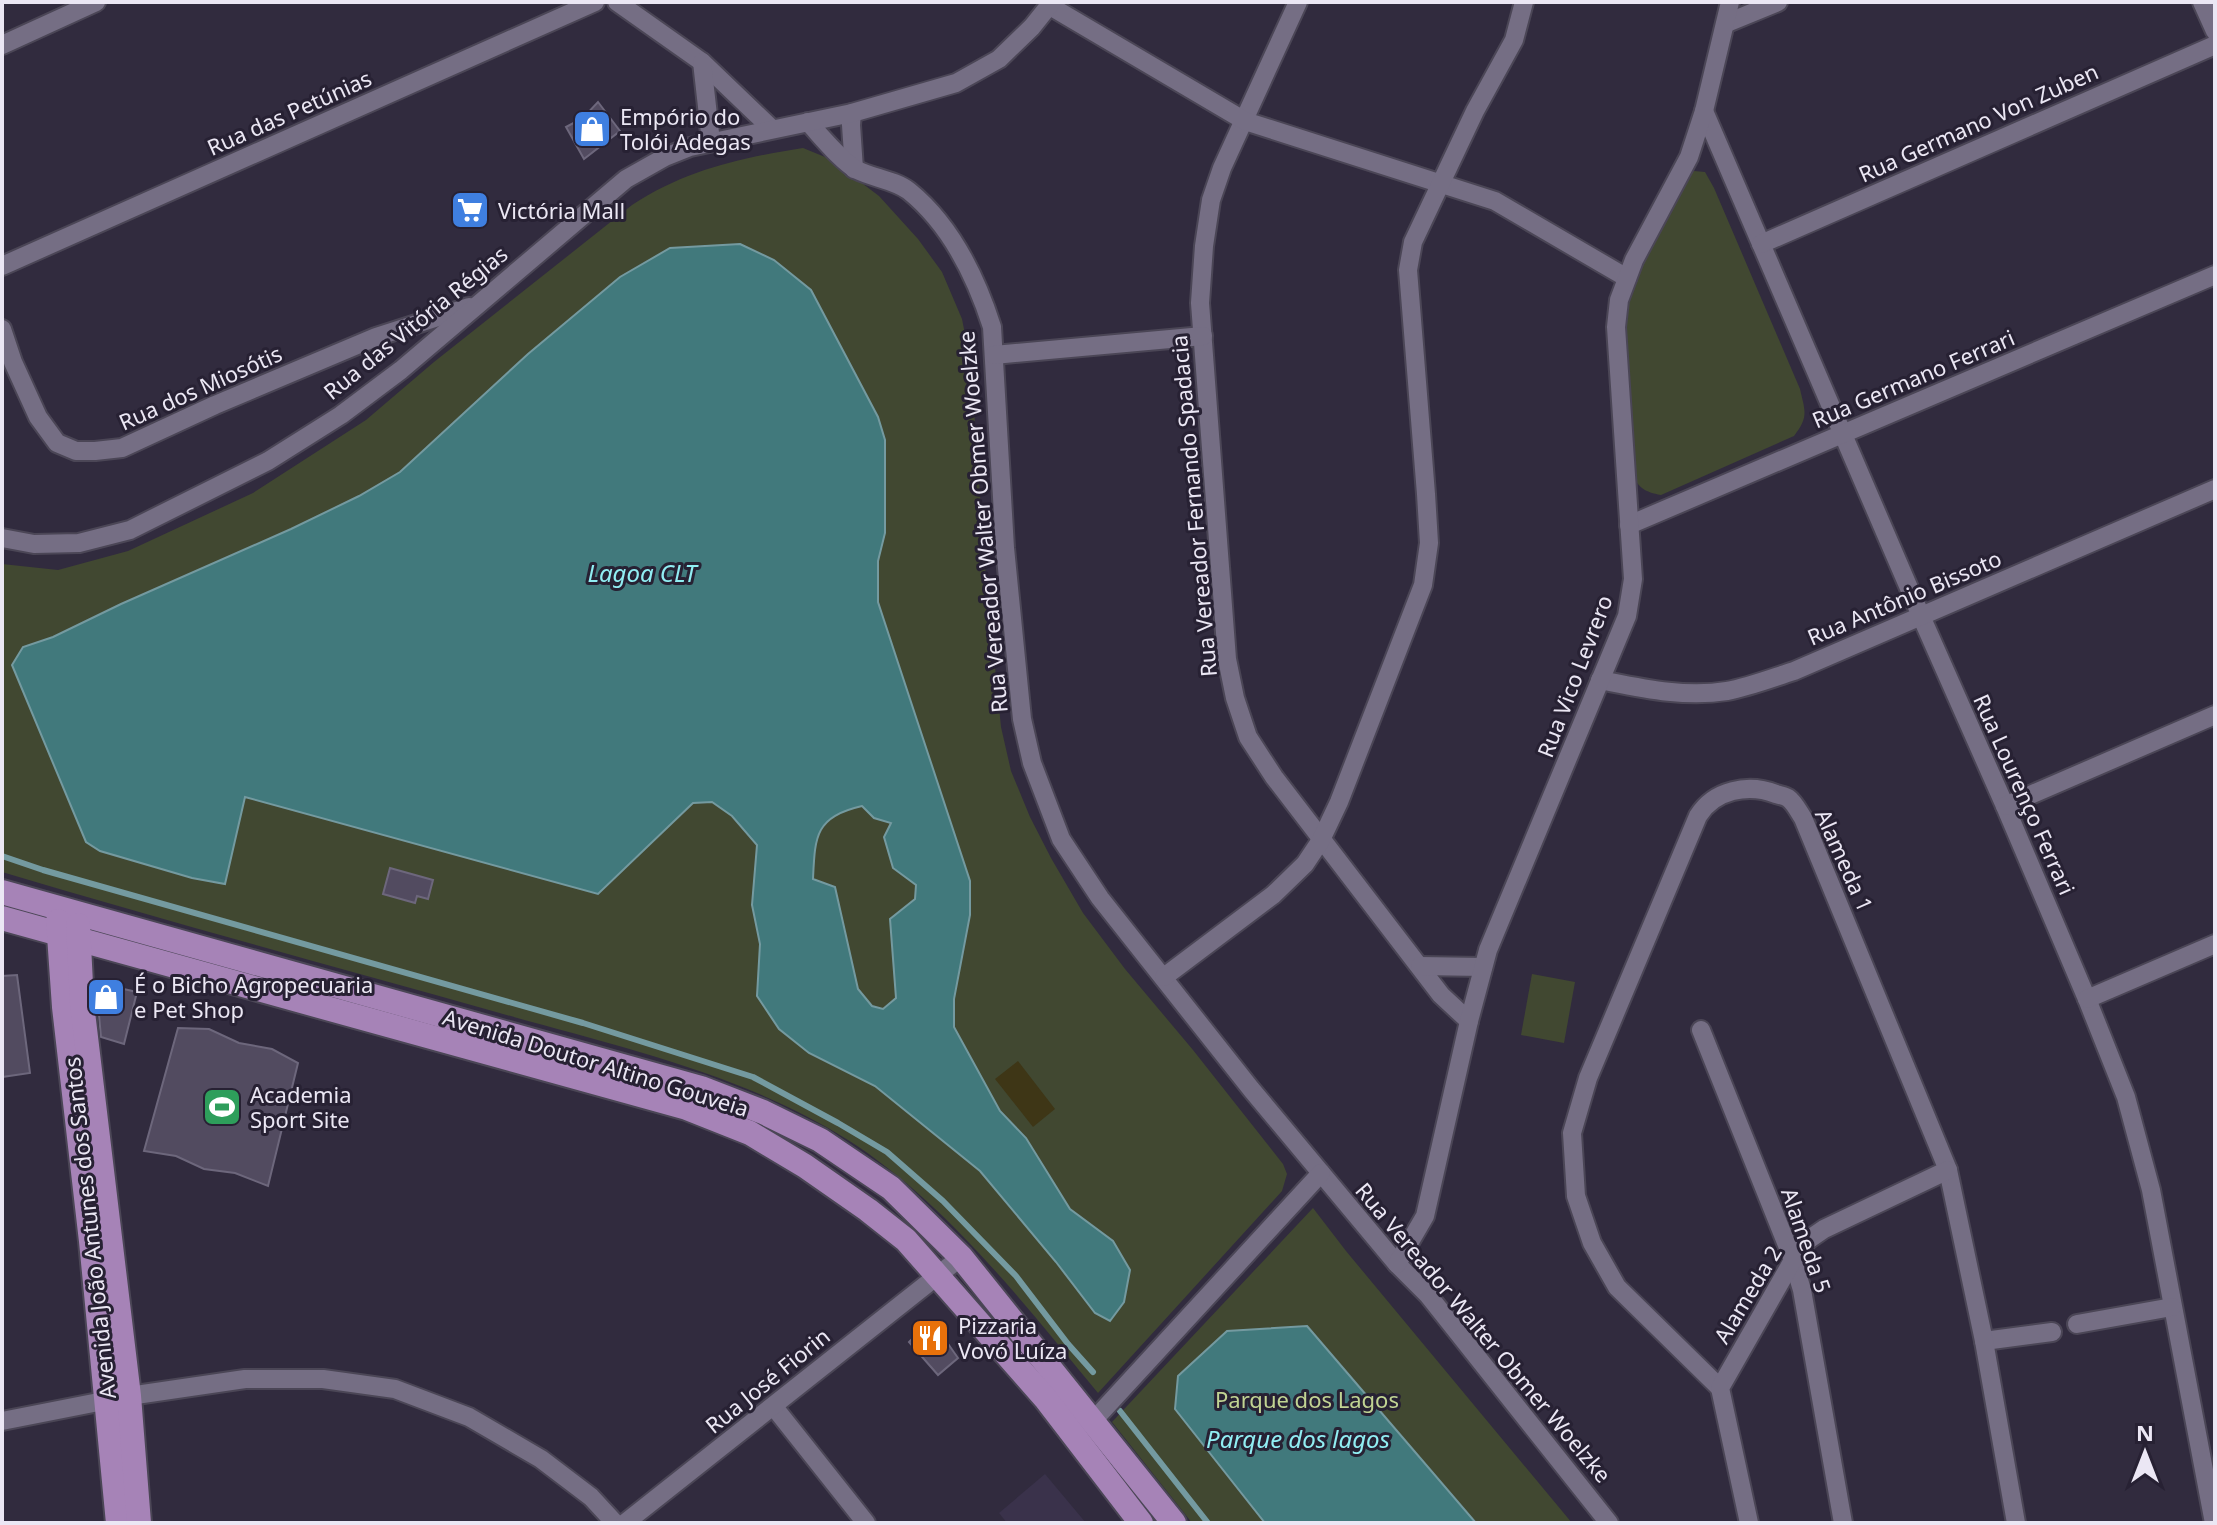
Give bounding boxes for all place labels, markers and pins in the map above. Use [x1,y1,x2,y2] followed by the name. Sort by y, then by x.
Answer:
[620,101,751,156] place label: Empório do Tolói Adegas
[571,108,613,150] shop icon: Empório do Tolói Adegas
[449,189,491,231] supermarket icon: Victória Mall
[498,195,625,225] place label: Victória Mall
[134,969,373,1024] place label: É o Bicho Agropecuaria e Pet Shop
[85,976,127,1018] shop icon: É o Bicho Agropecuaria e Pet Shop
[250,1079,352,1134] place label: Academia Sport Site
[201,1086,243,1128] sports icon: Academia Sport Site
[958,1310,1067,1365] place label: Pizzaria Vovó Luíza
[909,1317,951,1359] restaurant icon: Pizzaria Vovó Luíza

